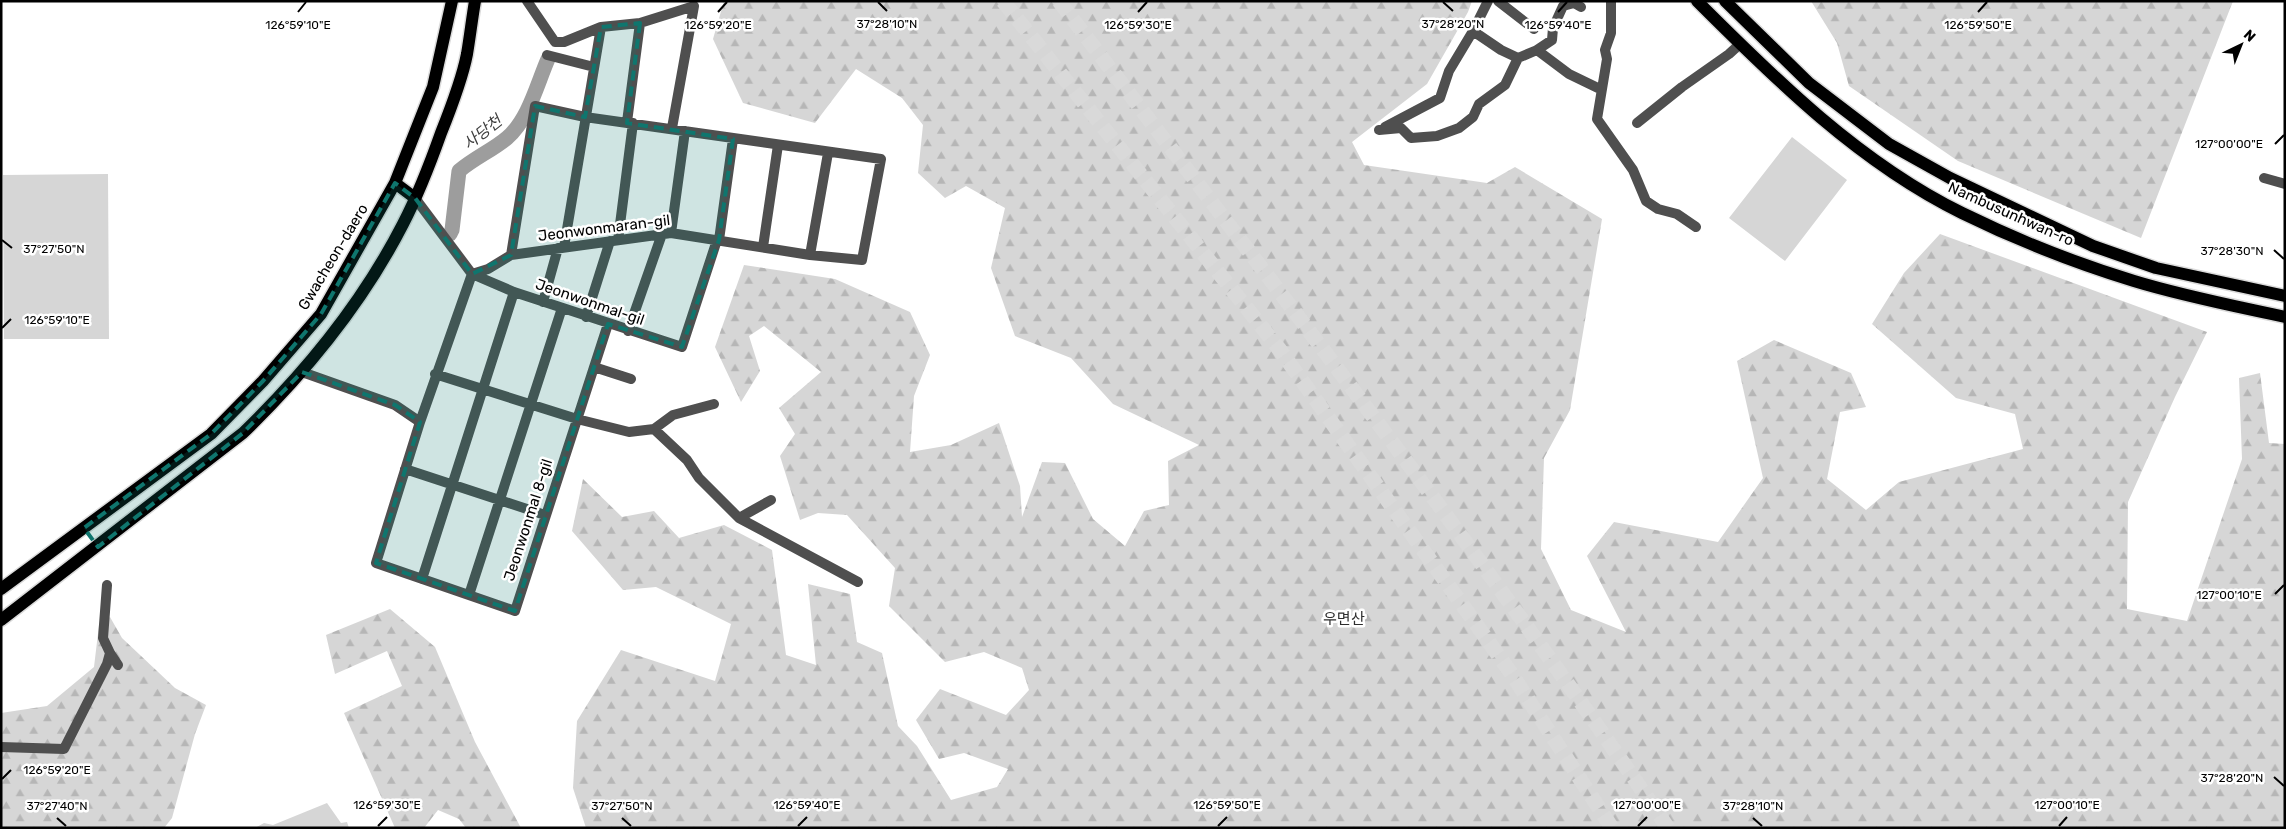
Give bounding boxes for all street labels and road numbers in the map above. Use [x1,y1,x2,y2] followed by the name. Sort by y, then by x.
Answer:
[1945,178,2077,250] street label: Nambusunhwan-ro
[294,201,372,313] street label: Gwacheon-daero
[537,211,671,245] street label: Jeonwonmaran-gil
[533,275,647,329] street label: Jeonwonmal-gil
[500,457,556,583] street label: Jeonwonmal 8-gil

